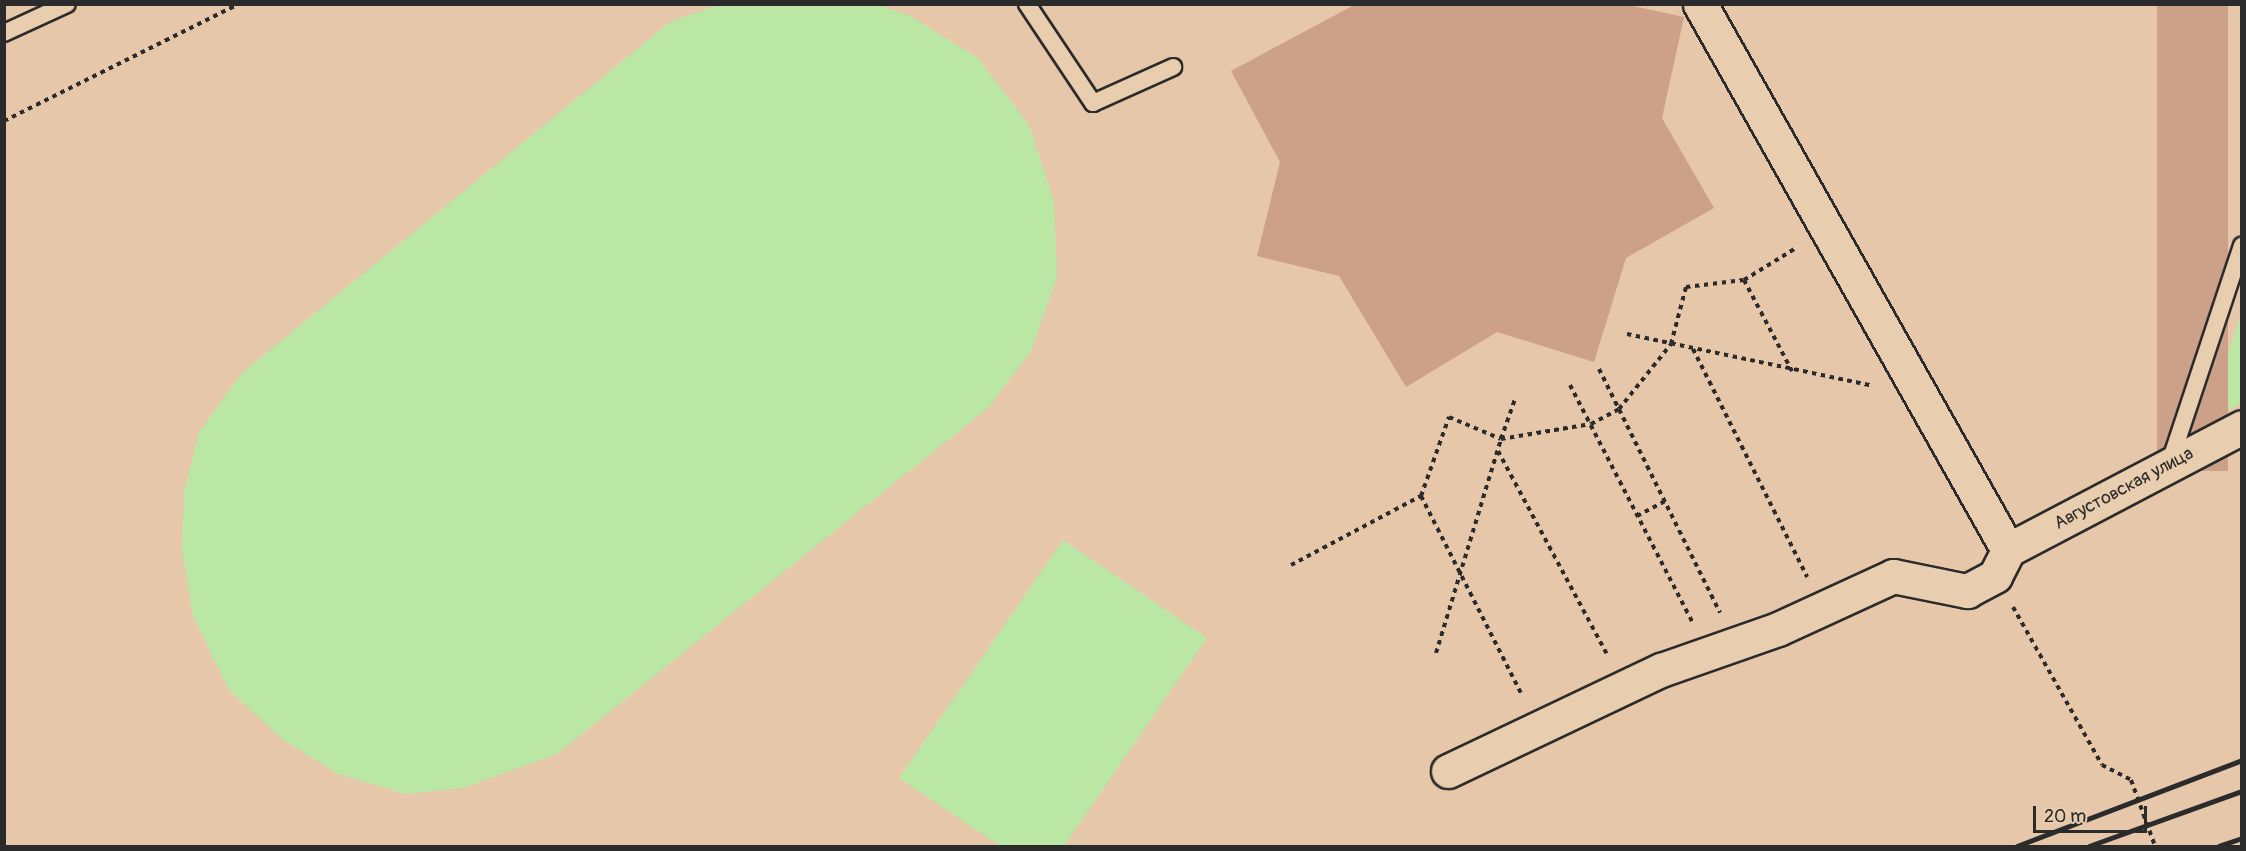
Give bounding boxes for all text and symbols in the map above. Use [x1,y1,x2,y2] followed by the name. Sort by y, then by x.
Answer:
[2051,443,2197,535] street label: Августовская улица
[2036,794,2150,832] scale bar
[2044,805,2086,828] text: 20 m

